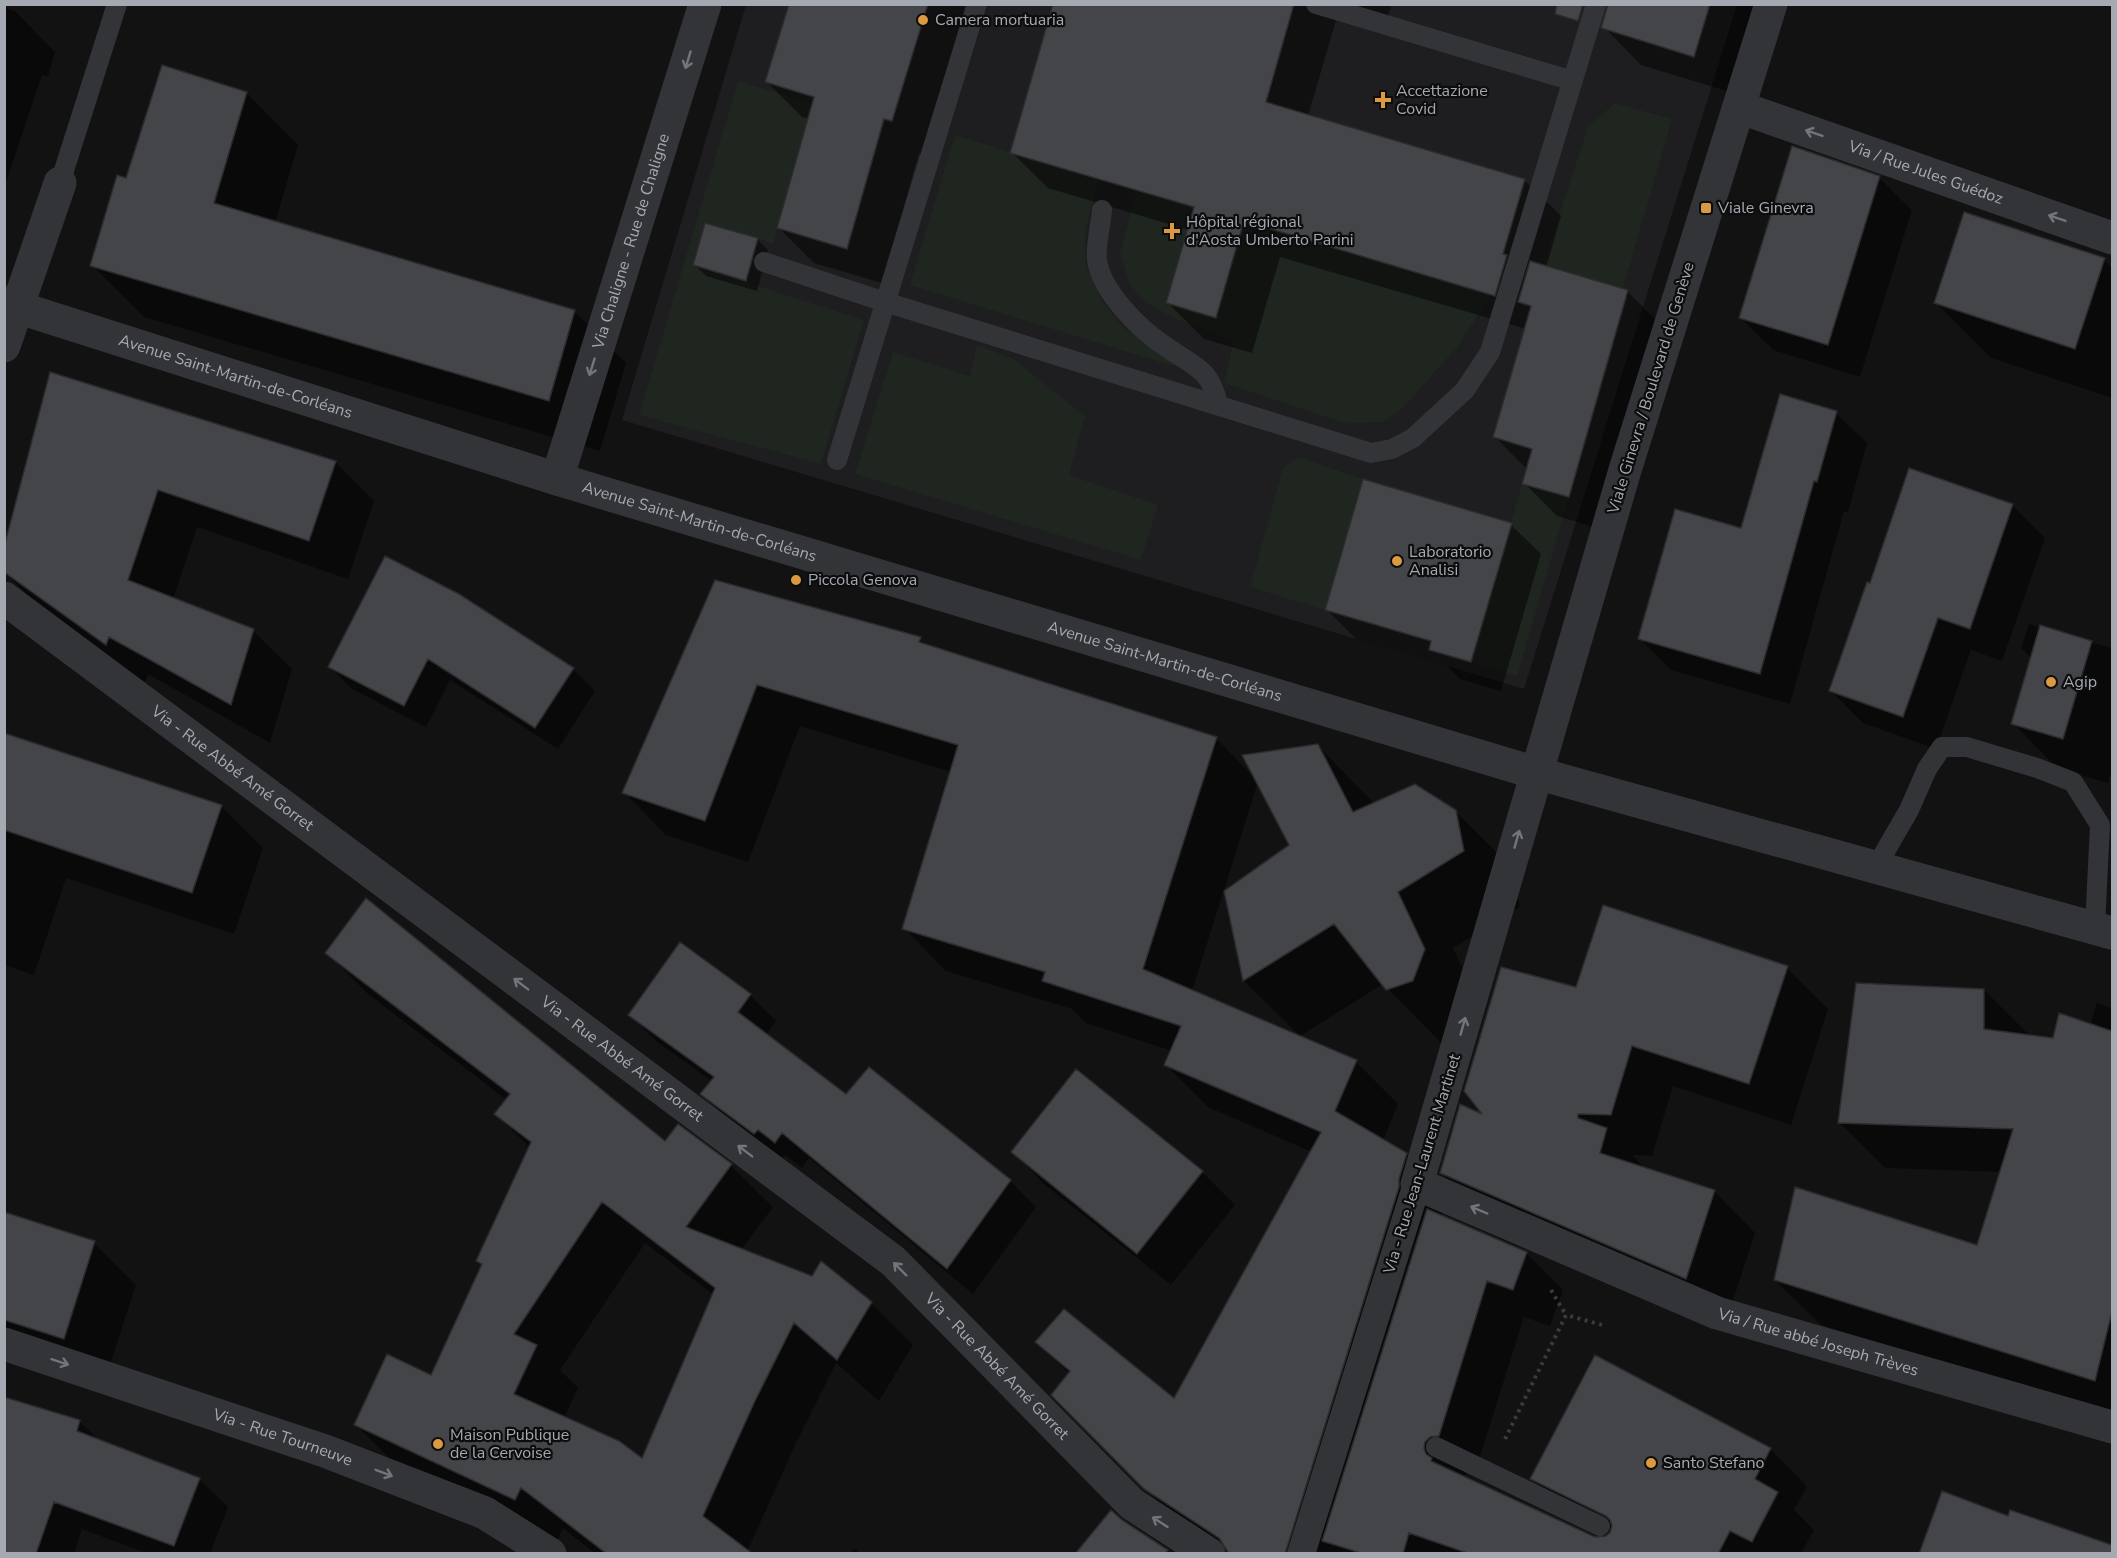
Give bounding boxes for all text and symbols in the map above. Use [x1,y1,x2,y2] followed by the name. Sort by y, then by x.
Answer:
[935,9,1064,31] place label: Camera mortuaria
[916,13,930,27] marker: Camera mortuaria
[682,50,693,69] one-way arrow
[1396,80,1488,120] place label: Accettazione Covid
[1374,91,1392,109] marker: Accettazione Covid
[1805,127,1824,138] one-way arrow
[587,131,675,353] street label: Via Chaligne - Rue de Chaligne
[1845,135,2006,210] street label: Via / Rue Jules Guédoz
[1717,197,1814,219] place label: Viale Ginevra
[1699,201,1713,215] marker: Viale Ginevra
[1186,211,1353,251] place label: Hôpital régional d'Aosta Umberto Parini
[2048,212,2067,223] one-way arrow
[1163,222,1181,240] marker: Hôpital régional d'Aosta Umberto Parini
[1602,259,1700,517] street label: Viale Ginevra / Boulevard de Genève
[116,329,355,424] street label: Avenue Saint-Martin-de-Corléans
[586,357,597,376] one-way arrow
[579,476,819,567] street label: Avenue Saint-Martin-de-Corléans
[1409,541,1491,581] place label: Laboratorio Analisi
[1390,554,1404,568] marker: Laboratorio Analisi
[808,569,917,591] place label: Piccola Genova
[789,573,803,587] marker: Piccola Genova
[1045,616,1285,707] street label: Avenue Saint-Martin-de-Corléans
[2063,671,2097,693] place label: Agip
[2044,675,2058,689] marker: Agip
[146,700,319,837] street label: Via - Rue Abbé Amé Gorret
[1512,830,1523,849] one-way arrow
[514,978,530,990] one-way arrow
[535,990,708,1127] street label: Via - Rue Abbé Amé Gorret
[1458,1017,1469,1036] one-way arrow
[1378,1051,1466,1277] street label: Via - Rue Jean-Laurent Martinet
[737,1145,753,1158] one-way arrow
[1471,1204,1489,1215] one-way arrow
[893,1261,908,1276] one-way arrow
[919,1288,1074,1445] street label: Via - Rue Abbé Amé Gorret
[1714,1303,1921,1382] street label: Via / Rue abbé Joseph Trèves
[50,1357,69,1368] one-way arrow
[209,1403,356,1472] street label: Via - Rue Tourneuve
[450,1424,569,1464] place label: Maison Publique de la Cervoise
[431,1437,445,1451] marker: Maison Publique de la Cervoise
[1663,1452,1765,1474] place label: Santo Stefano
[1644,1456,1658,1470] marker: Santo Stefano
[374,1469,392,1480] one-way arrow
[1151,1515,1168,1528] one-way arrow

